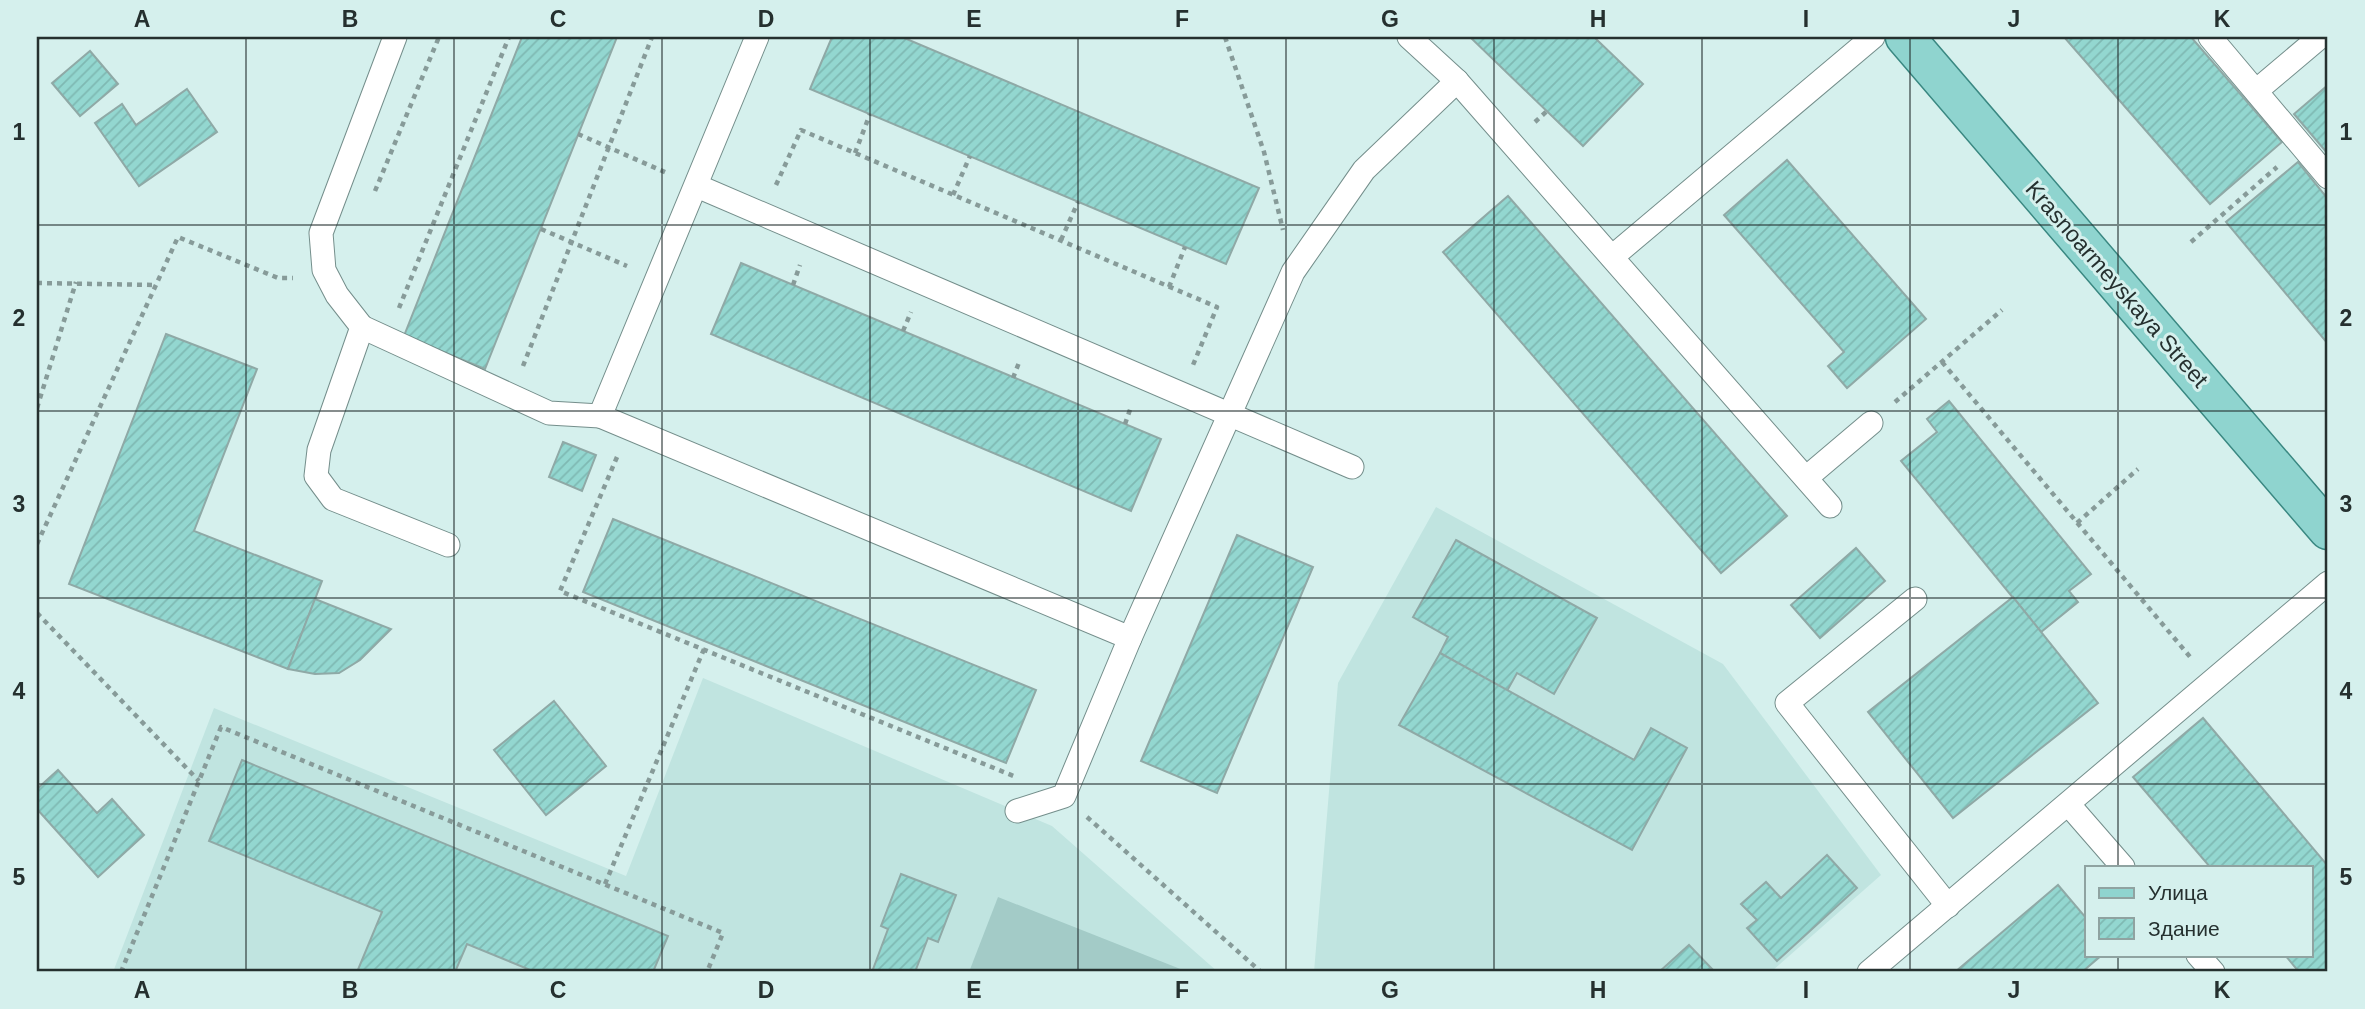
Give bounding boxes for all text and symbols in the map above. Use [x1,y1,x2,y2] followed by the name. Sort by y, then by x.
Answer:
[134,6,150,32] text: A
[342,6,358,32] text: B
[550,6,566,32] text: C
[758,6,774,32] text: D
[966,6,982,32] text: E
[1175,6,1189,32] text: F
[1381,6,1399,32] text: G
[1590,6,1606,32] text: H
[1803,6,1809,32] text: I
[2008,6,2020,32] text: J
[2214,6,2231,32] text: K
[13,119,26,145] text: 1
[2340,119,2353,145] text: 1
[2020,176,2214,393] street label: Krasnoarmeyskaya Street
[13,305,25,331] text: 2
[2340,305,2352,331] text: 2
[13,491,25,517] text: 3
[2340,491,2352,517] text: 3
[13,678,26,704] text: 4
[2340,678,2353,704] text: 4
[13,864,26,890] text: 5
[2340,864,2353,890] text: 5
[2085,866,2312,956] legend
[2148,881,2208,904] text: Улица
[2148,917,2220,940] text: Здание
[134,977,150,1003] text: A
[342,977,358,1003] text: B
[550,977,566,1003] text: C
[758,977,774,1003] text: D
[966,977,982,1003] text: E
[1175,977,1189,1003] text: F
[1381,977,1399,1003] text: G
[1590,977,1606,1003] text: H
[1803,977,1809,1003] text: I
[2008,977,2020,1003] text: J
[2214,977,2231,1003] text: K

